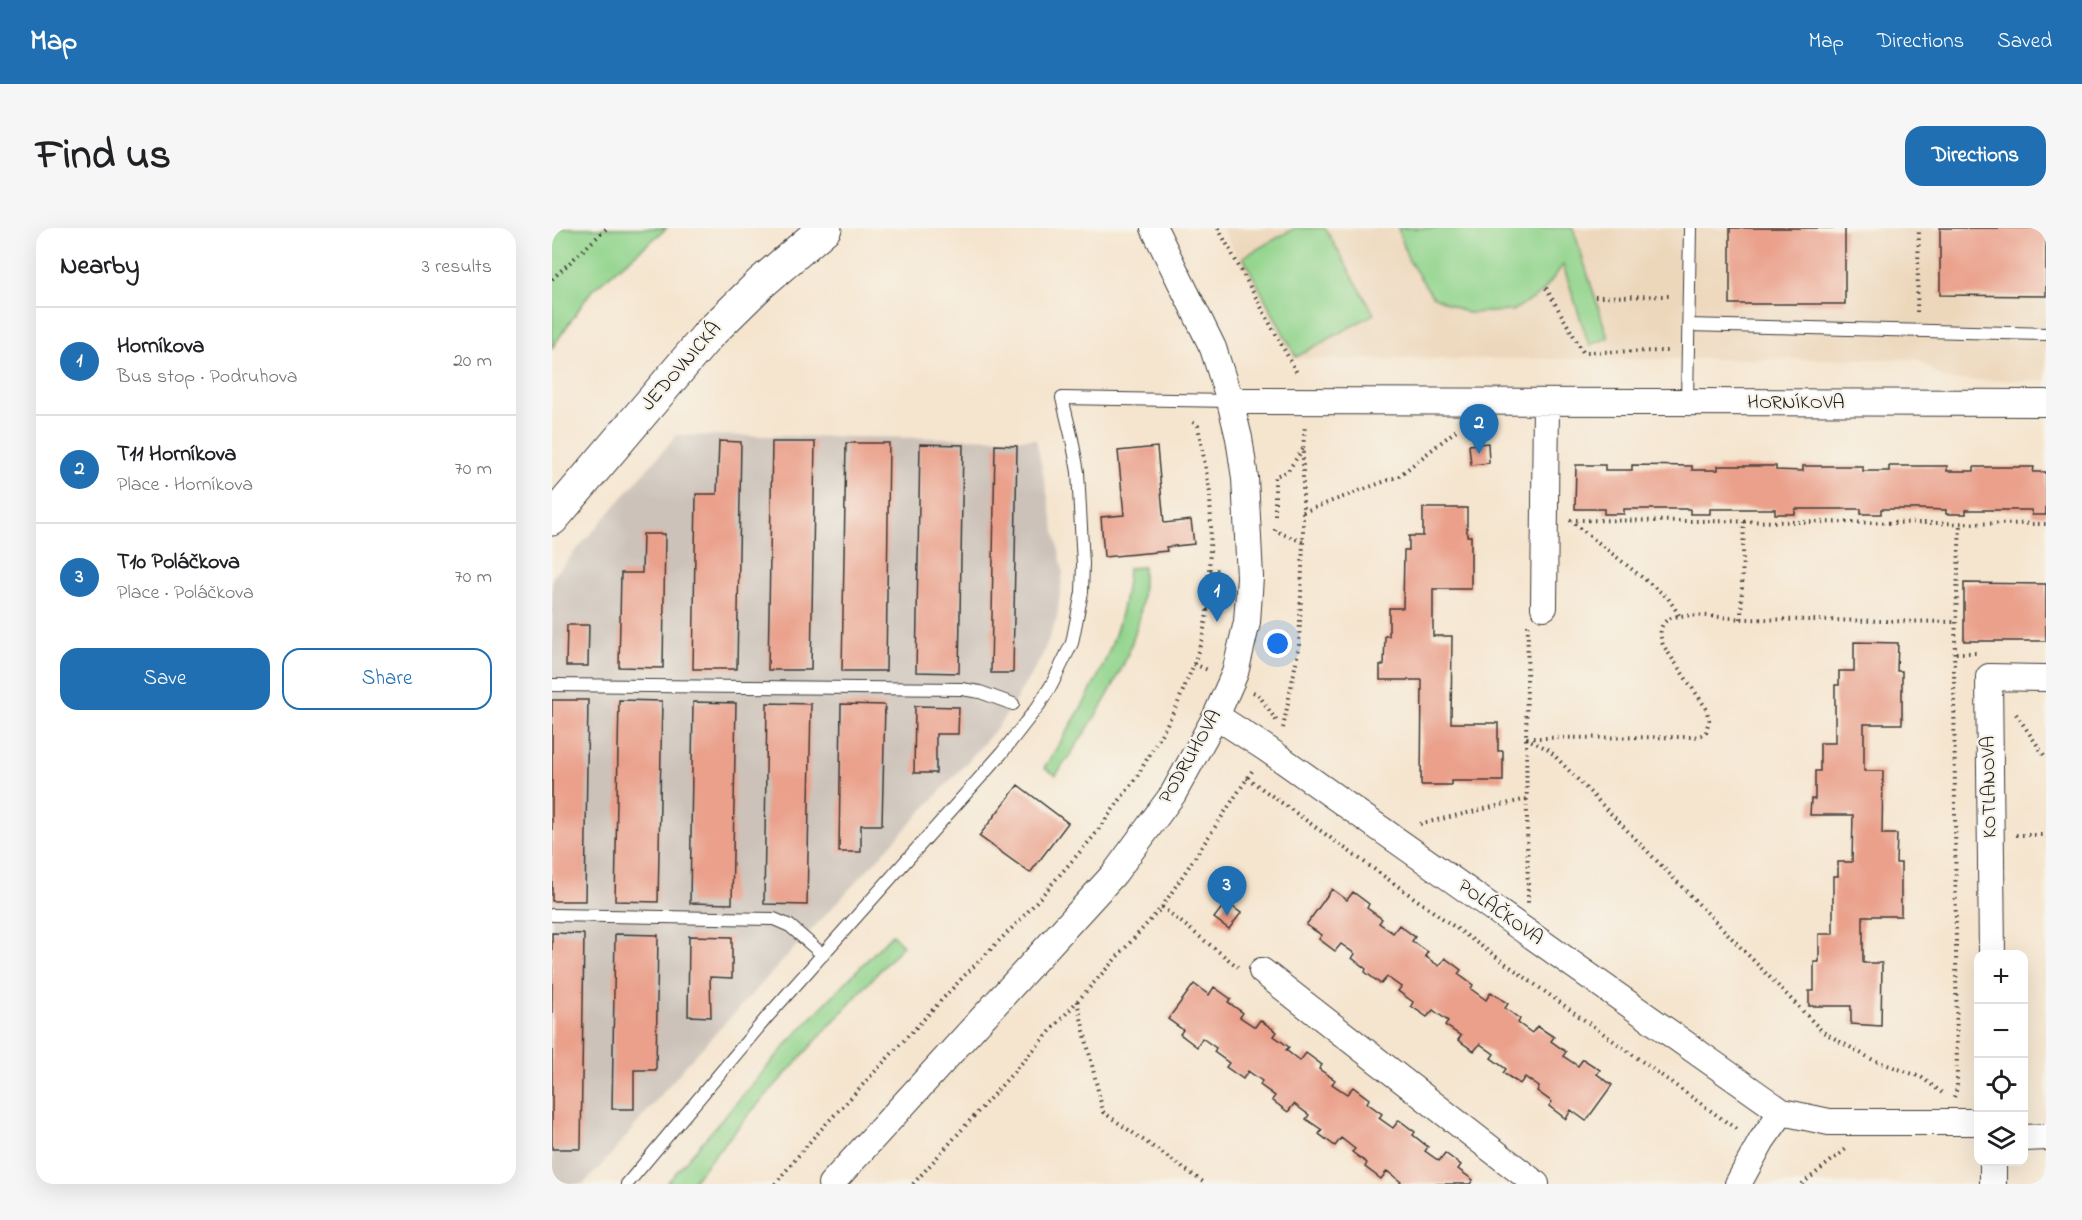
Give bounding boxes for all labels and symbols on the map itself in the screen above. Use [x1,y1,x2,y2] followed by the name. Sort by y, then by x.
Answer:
[635,316,729,418] street label: JEDOVNICKÁ
[1747,389,1845,418] street label: HORNÍKOVA
[1460,404,1498,454] pin: 2
[1198,572,1236,622] pin: 1
[1263,629,1292,658] your location
[1152,705,1230,809] street label: PODRUHOVA
[1975,736,2005,838] street label: KOTLANOVA
[1208,866,1246,916] pin: 3
[1451,873,1549,953] street label: POLÁČKOVA

